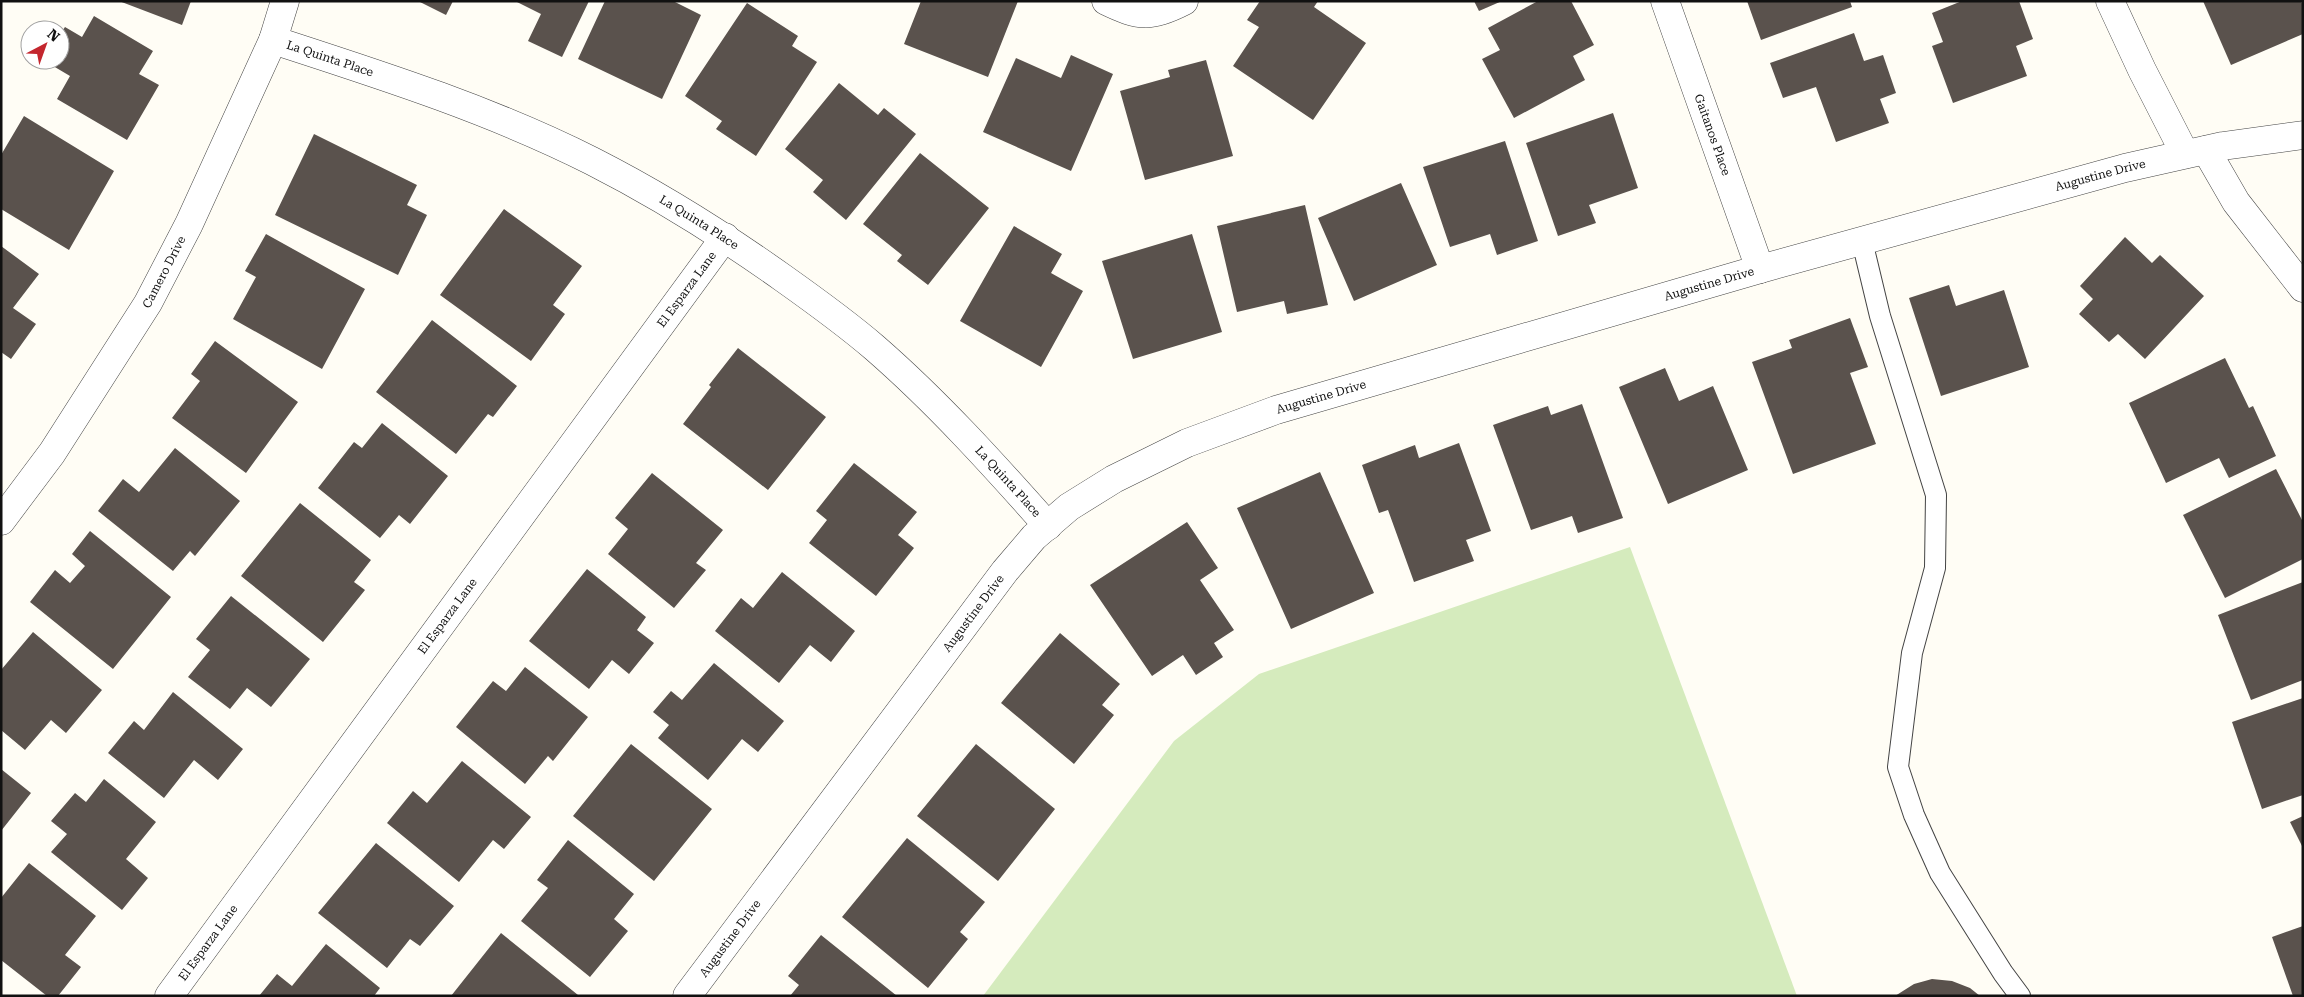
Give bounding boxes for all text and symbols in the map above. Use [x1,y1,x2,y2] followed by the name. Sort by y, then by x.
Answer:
[20,20,70,70] north arrow
[44,26,63,45] text: N
[285,38,376,80] street label: La Quinta Place
[1692,92,1734,178] street label: Gaitanos Place
[2054,157,2147,194] street label: Augustine Drive
[657,192,742,253] street label: La Quinta Place
[140,233,189,311] street label: Camero Drive
[654,248,719,330] street label: El Esparza Lane
[1663,264,1756,304] street label: Augustine Drive
[1275,377,1368,417] street label: Augustine Drive
[972,443,1044,520] street label: La Quinta Place
[940,572,1007,655] street label: Augustine Drive
[415,575,480,657] street label: El Esparza Lane
[697,897,764,980] street label: Augustine Drive
[176,902,241,983] street label: El Esparza Lane

